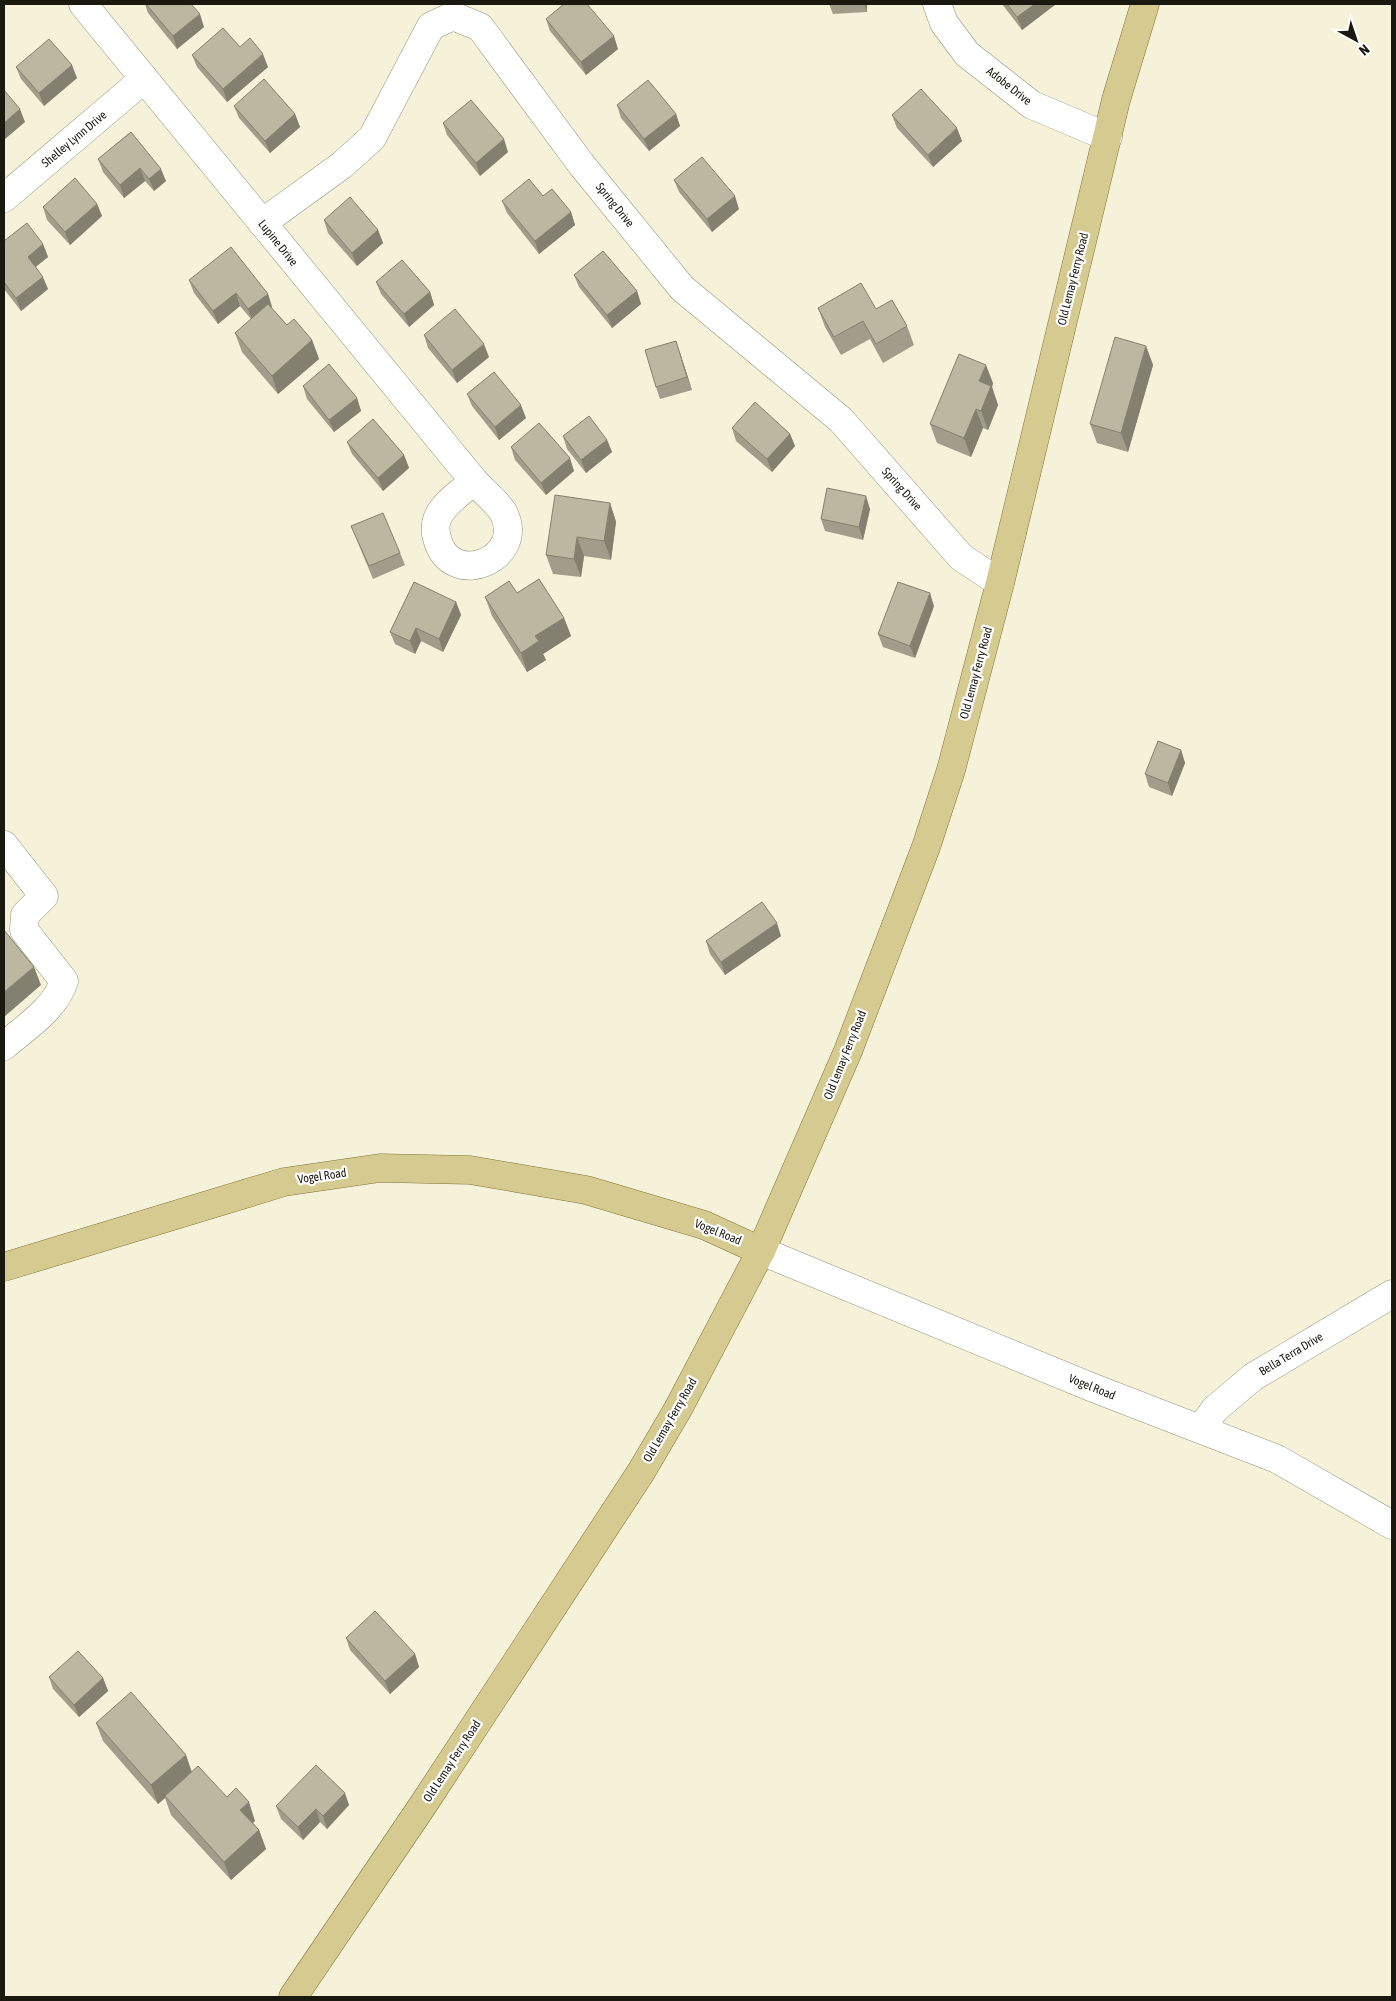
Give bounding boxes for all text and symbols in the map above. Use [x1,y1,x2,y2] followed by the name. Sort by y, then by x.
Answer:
[1331,15,1381,65] north arrow
[1356,41,1373,59] text: N
[984,64,1034,108] street label: Adobe Drive
[39,108,109,170] street label: Shelley Lynn Drive
[593,180,637,230] street label: Spring Drive
[255,217,301,269] street label: Lupine Drive
[1055,231,1091,327] street label: Old Lemay Ferry Road
[879,465,925,513] street label: Spring Drive
[957,625,995,721] street label: Old Lemay Ferry Road
[821,1008,869,1102] street label: Old Lemay Ferry Road
[297,1166,347,1186] street label: Vogel Road
[693,1216,743,1248] street label: Vogel Road
[1257,1329,1325,1379] street label: Bella Terra Drive
[1067,1371,1117,1403] street label: Vogel Road
[640,1375,700,1465] street label: Old Lemay Ferry Road
[420,1717,484,1805] street label: Old Lemay Ferry Road

